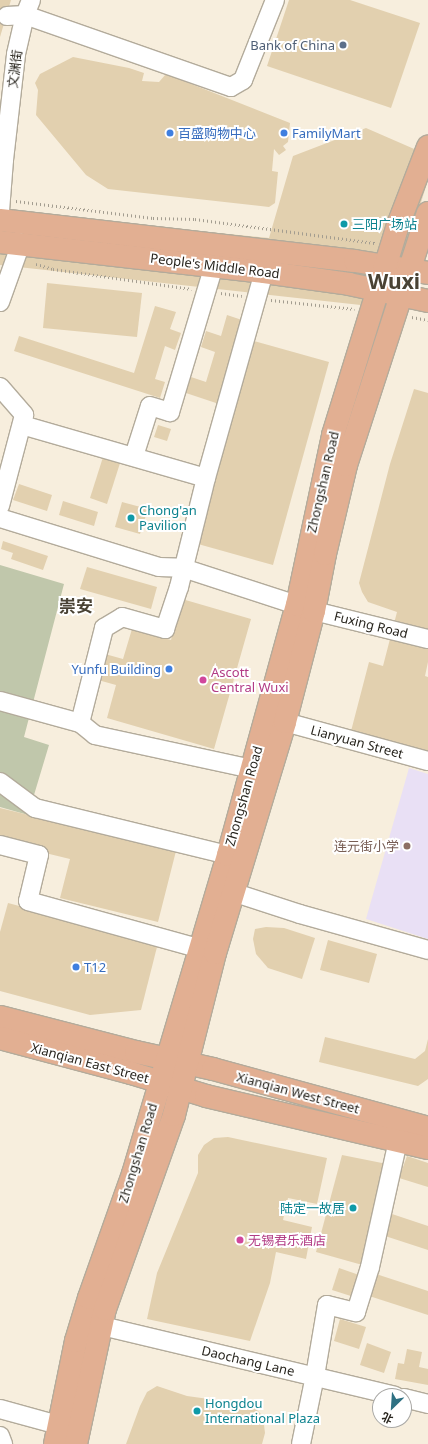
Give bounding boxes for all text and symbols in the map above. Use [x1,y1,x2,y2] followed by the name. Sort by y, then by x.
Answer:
[250,37,335,53] place label: Bank of China
[338,40,348,50] marker: Bank of China
[5,49,25,89] street label: 文渊街
[178,125,256,141] place label: 百盛购物中心
[292,125,361,141] place label: FamilyMart
[165,128,175,138] marker: 百盛购物中心
[279,128,289,138] marker: FamilyMart
[352,216,417,232] place label: 三阳广场站
[339,219,349,229] marker: 三阳广场站
[149,250,281,282] street label: People's Middle Road
[368,268,420,294] district label: Wuxi
[304,430,342,534] street label: Zhongshan Road
[139,503,197,534] place label: Chong'an Pavilion
[126,513,136,523] marker: Chong'an Pavilion
[59,596,93,616] district label: 崇安
[332,608,410,642] street label: Fuxing Road
[72,661,161,677] place label: Yunfu Building
[164,664,174,674] marker: Yunfu Building
[211,665,289,696] place label: Ascott Central Wuxi
[198,675,208,685] marker: Ascott Central Wuxi
[309,722,405,762] street label: Lianyuan Street
[222,744,266,848] street label: Zhongshan Road
[334,838,399,854] place label: 连元街小学
[402,841,412,851] marker: 连元街小学
[84,959,106,975] place label: T12
[71,962,81,972] marker: T12
[29,1040,151,1086] street label: Xianqian East Street
[235,1069,361,1117] street label: Xianqian West Street
[115,1101,161,1205] street label: Zhongshan Road
[280,1200,345,1216] place label: 陆定一故居
[348,1203,358,1213] marker: 陆定一故居
[248,1232,326,1248] place label: 无锡君乐酒店
[235,1235,245,1245] marker: 无锡君乐酒店
[200,1343,296,1379] street label: Daochang Lane
[372,1388,412,1428] north arrow
[205,1396,320,1427] place label: Hongdou International Plaza
[192,1406,202,1416] marker: Hongdou International Plaza
[379,1409,395,1428] text: 北

